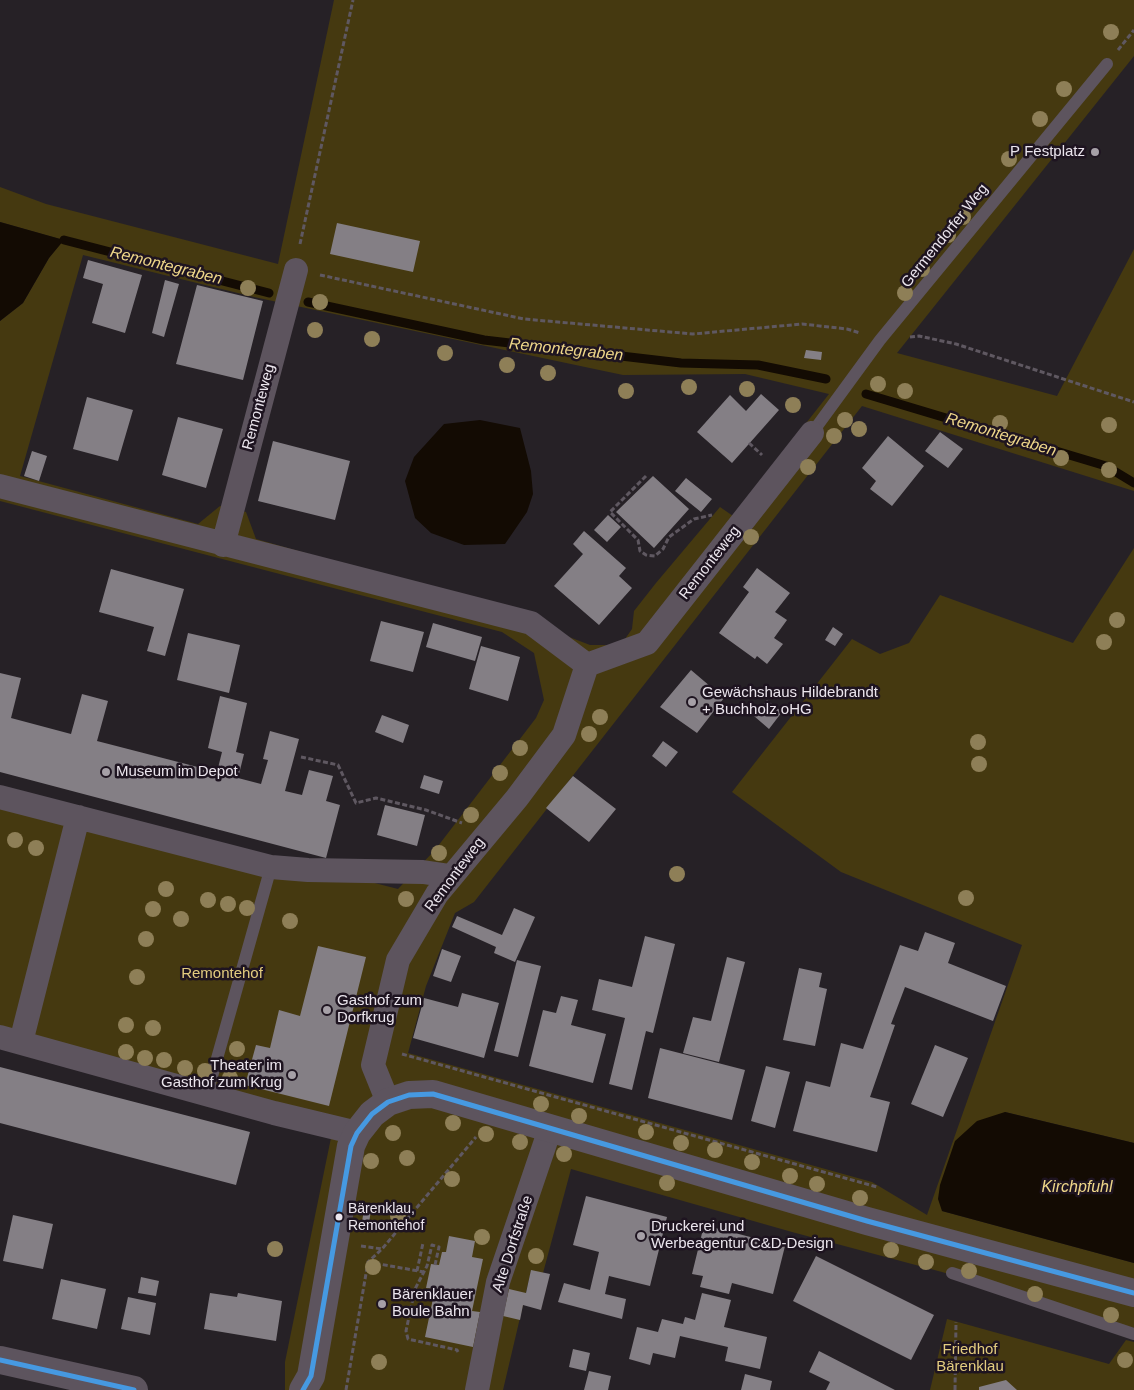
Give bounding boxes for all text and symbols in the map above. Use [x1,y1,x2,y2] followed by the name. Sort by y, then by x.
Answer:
[1010,143,1085,161] place label: P Festplatz
[1089,146,1101,158] marker: P Festplatz
[898,181,992,291] street label: Germendorfer Weg
[108,243,224,289] water label: Remontegraben
[508,334,624,366] water label: Remontegraben
[239,362,279,452] street label: Remonteweg
[943,409,1059,461] water label: Remontegraben
[676,523,744,603] street label: Remonteweg
[702,684,878,719] place label: Gewächshaus Hildebrandt + Buchholz oHG
[686,696,698,708] marker: Gewächshaus Hildebrandt + Buchholz oHG
[116,763,238,781] place label: Museum im Depot
[100,766,112,778] marker: Museum im Depot
[421,834,489,916] street label: Remonteweg
[181,965,263,983] park label: Remontehof
[337,992,422,1027] place label: Gasthof zum Dorfkrug
[321,1004,333,1016] marker: Gasthof zum Dorfkrug
[161,1057,282,1092] place label: Theater im Gasthof zum Krug
[286,1069,298,1081] marker: Theater im Gasthof zum Krug
[1041,1178,1113,1198] water label: Kirchpfuhl
[489,1193,537,1295] street label: Alte Dorfstraße
[348,1201,424,1234] place label: Bärenklau, Remontehof
[334,1212,344,1222] marker: Bärenklau, Remontehof
[651,1218,833,1253] place label: Druckerei und Werbeagentur C&D-Design
[635,1230,647,1242] marker: Druckerei und Werbeagentur C&D-Design
[392,1286,473,1321] place label: Bärenklauer Boule Bahn
[376,1298,388,1310] marker: Bärenklauer Boule Bahn
[936,1341,1004,1376] park label: Friedhof Bärenklau

